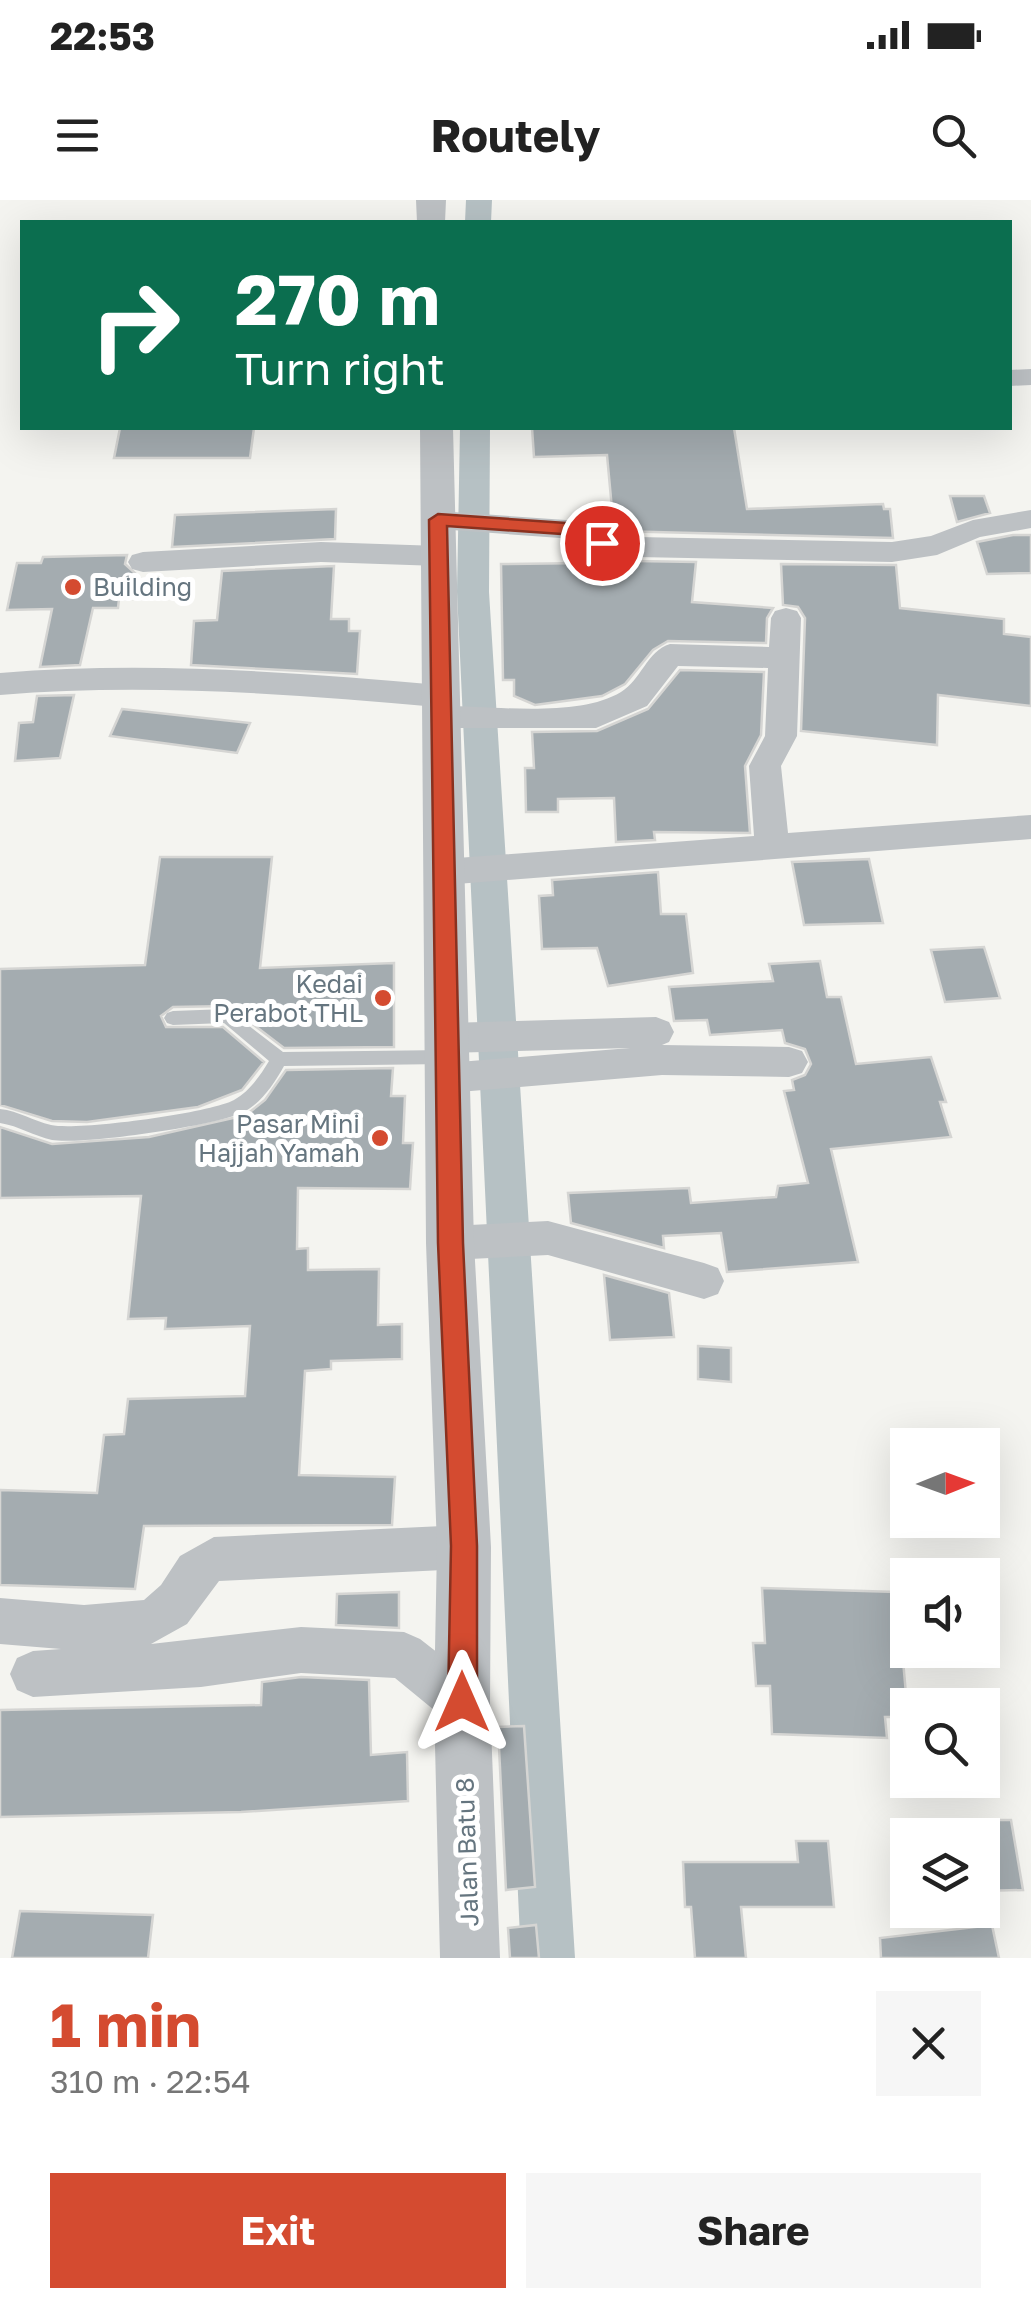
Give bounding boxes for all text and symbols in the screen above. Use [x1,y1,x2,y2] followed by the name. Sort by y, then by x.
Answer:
[50,13,155,58] text: 22:53
[50,108,105,163] icon: menu
[430,108,601,162] text: Routely
[926,108,981,163] icon: search
[235,256,440,340] text: 270 m
[70,260,200,390] icon: right
[235,341,445,395] text: Turn right
[560,501,645,586] pin
[575,516,630,571] icon: arrive
[93,571,192,602] place label: Building
[62,576,84,598] marker: Building
[213,968,363,1028] place label: Kedai Perabot THL
[372,987,394,1009] marker: Kedai Perabot THL
[198,1108,360,1168] place label: Pasar Mini Hajjah Yamah
[369,1127,391,1149] marker: Pasar Mini Hajjah Yamah
[890,1428,1000,1538] north arrow
[890,1428,1000,1928] map controls
[890,1558,1000,1668] button: sound
[410,1650,514,1754] position arrow
[890,1688,1000,1798] button: search
[448,1777,485,1927] street label: Jalan Batu 8
[890,1818,1000,1928] button: layers
[50,1988,201,2060] text: 1 min
[876,1991,981,2096] button: close
[50,2062,251,2100] text: 310 m · 22:54
[50,2173,506,2288] button: Exit
[526,2173,981,2288] button: Share

